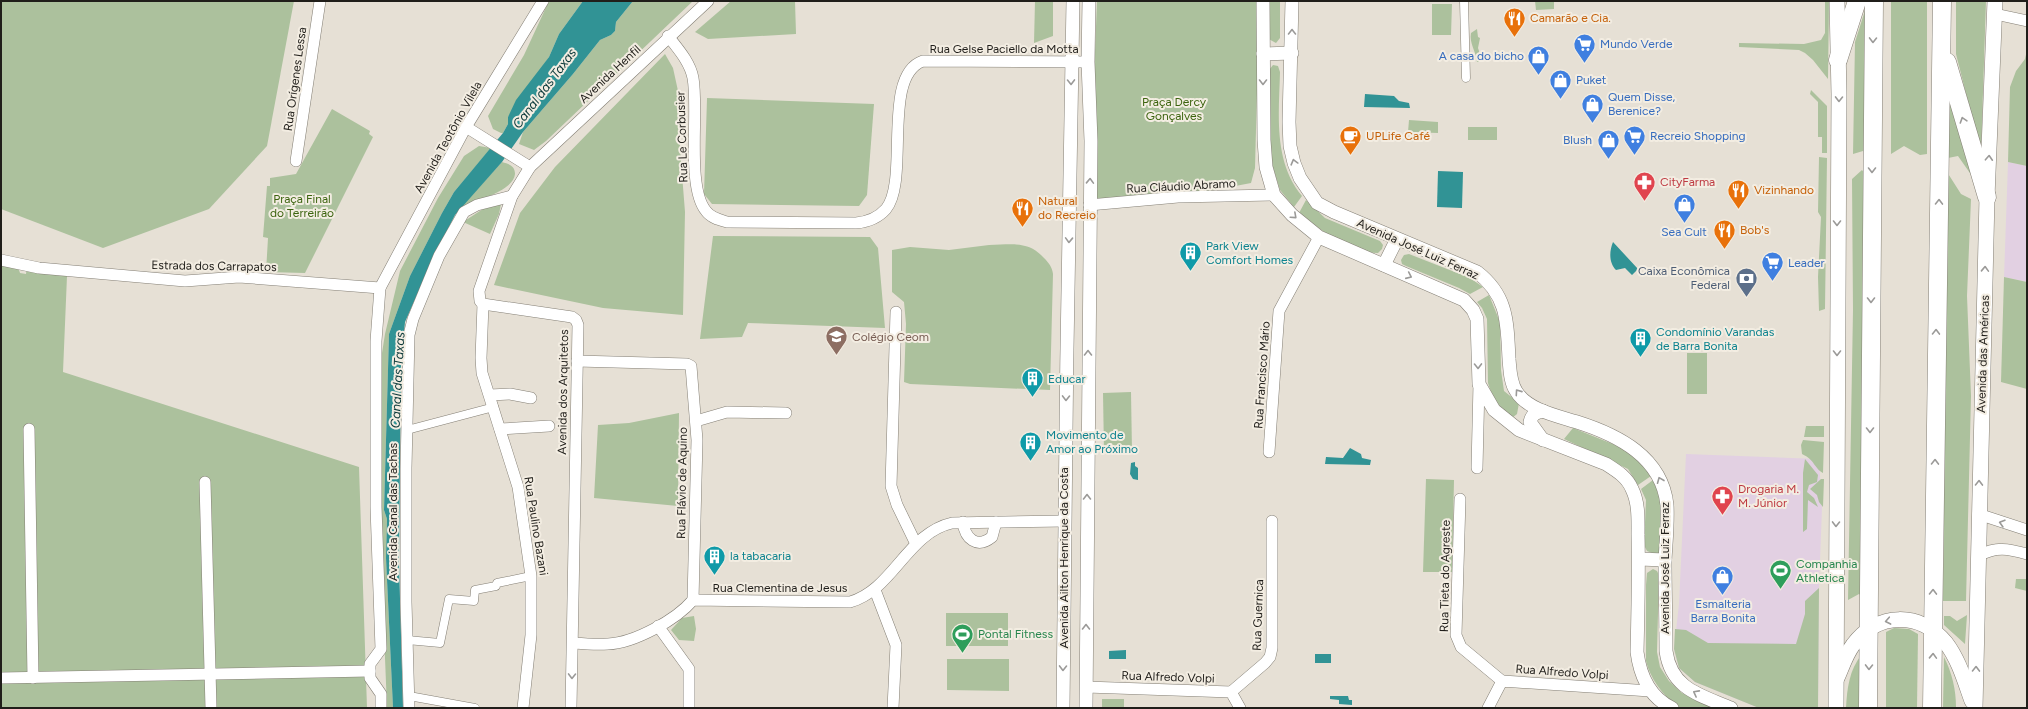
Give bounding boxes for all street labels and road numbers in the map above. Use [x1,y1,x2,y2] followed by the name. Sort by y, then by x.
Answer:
[281,26,309,132] street label: Rua Orígenes Lessa
[577,42,643,106] street label: Avenida Henfil
[929,42,1079,56] street label: Rua Gelse Paciello da Motta
[411,79,485,195] street label: Avenida Teotônio Vilela
[673,91,691,183] street label: Rua Le Corbusier
[1126,176,1236,196] street label: Rua Cláudio Abramo
[1355,216,1481,282] street label: Avenida José Luiz Ferraz
[151,258,277,274] street label: Estrada dos Carrapatos
[1974,294,1992,413] street label: Avenida das Américas
[1251,321,1273,429] street label: Rua Francisco Mário
[555,329,571,455] street label: Avenida dos Arquitetos
[674,427,690,539] street label: Rua Flávio de Aquino
[386,443,400,581] street label: Avenida Canal das Tachas
[1057,467,1071,649] street label: Avenida Ailton Henrique da Costa
[521,476,551,576] street label: Rua Paulino Bazani
[1658,502,1672,634] street label: Avenida José Luiz Ferraz
[1437,519,1453,632] street label: Rua Tieta do Agreste
[1250,579,1266,651] street label: Rua Guernica
[713,581,848,595] street label: Rua Clementina de Jesus
[1515,662,1609,682] street label: Rua Alfredo Volpi
[1121,668,1215,686] street label: Rua Alfredo Volpi

